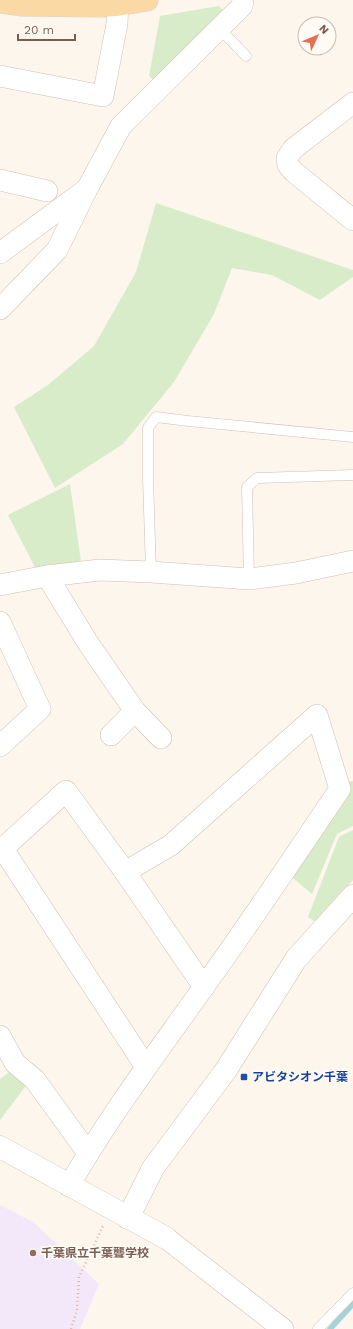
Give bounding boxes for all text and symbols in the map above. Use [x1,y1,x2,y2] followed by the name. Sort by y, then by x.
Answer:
[18,16,75,42] scale bar
[297,16,337,56] north arrow
[316,22,331,37] text: N
[24,23,54,37] text: 20 m
[252,1070,348,1084] place label: アビタシオン千葉
[239,1072,249,1082] marker: アビタシオン千葉
[41,1246,149,1260] place label: 千葉県立千葉聾学校
[28,1248,38,1258] marker: 千葉県立千葉聾学校

